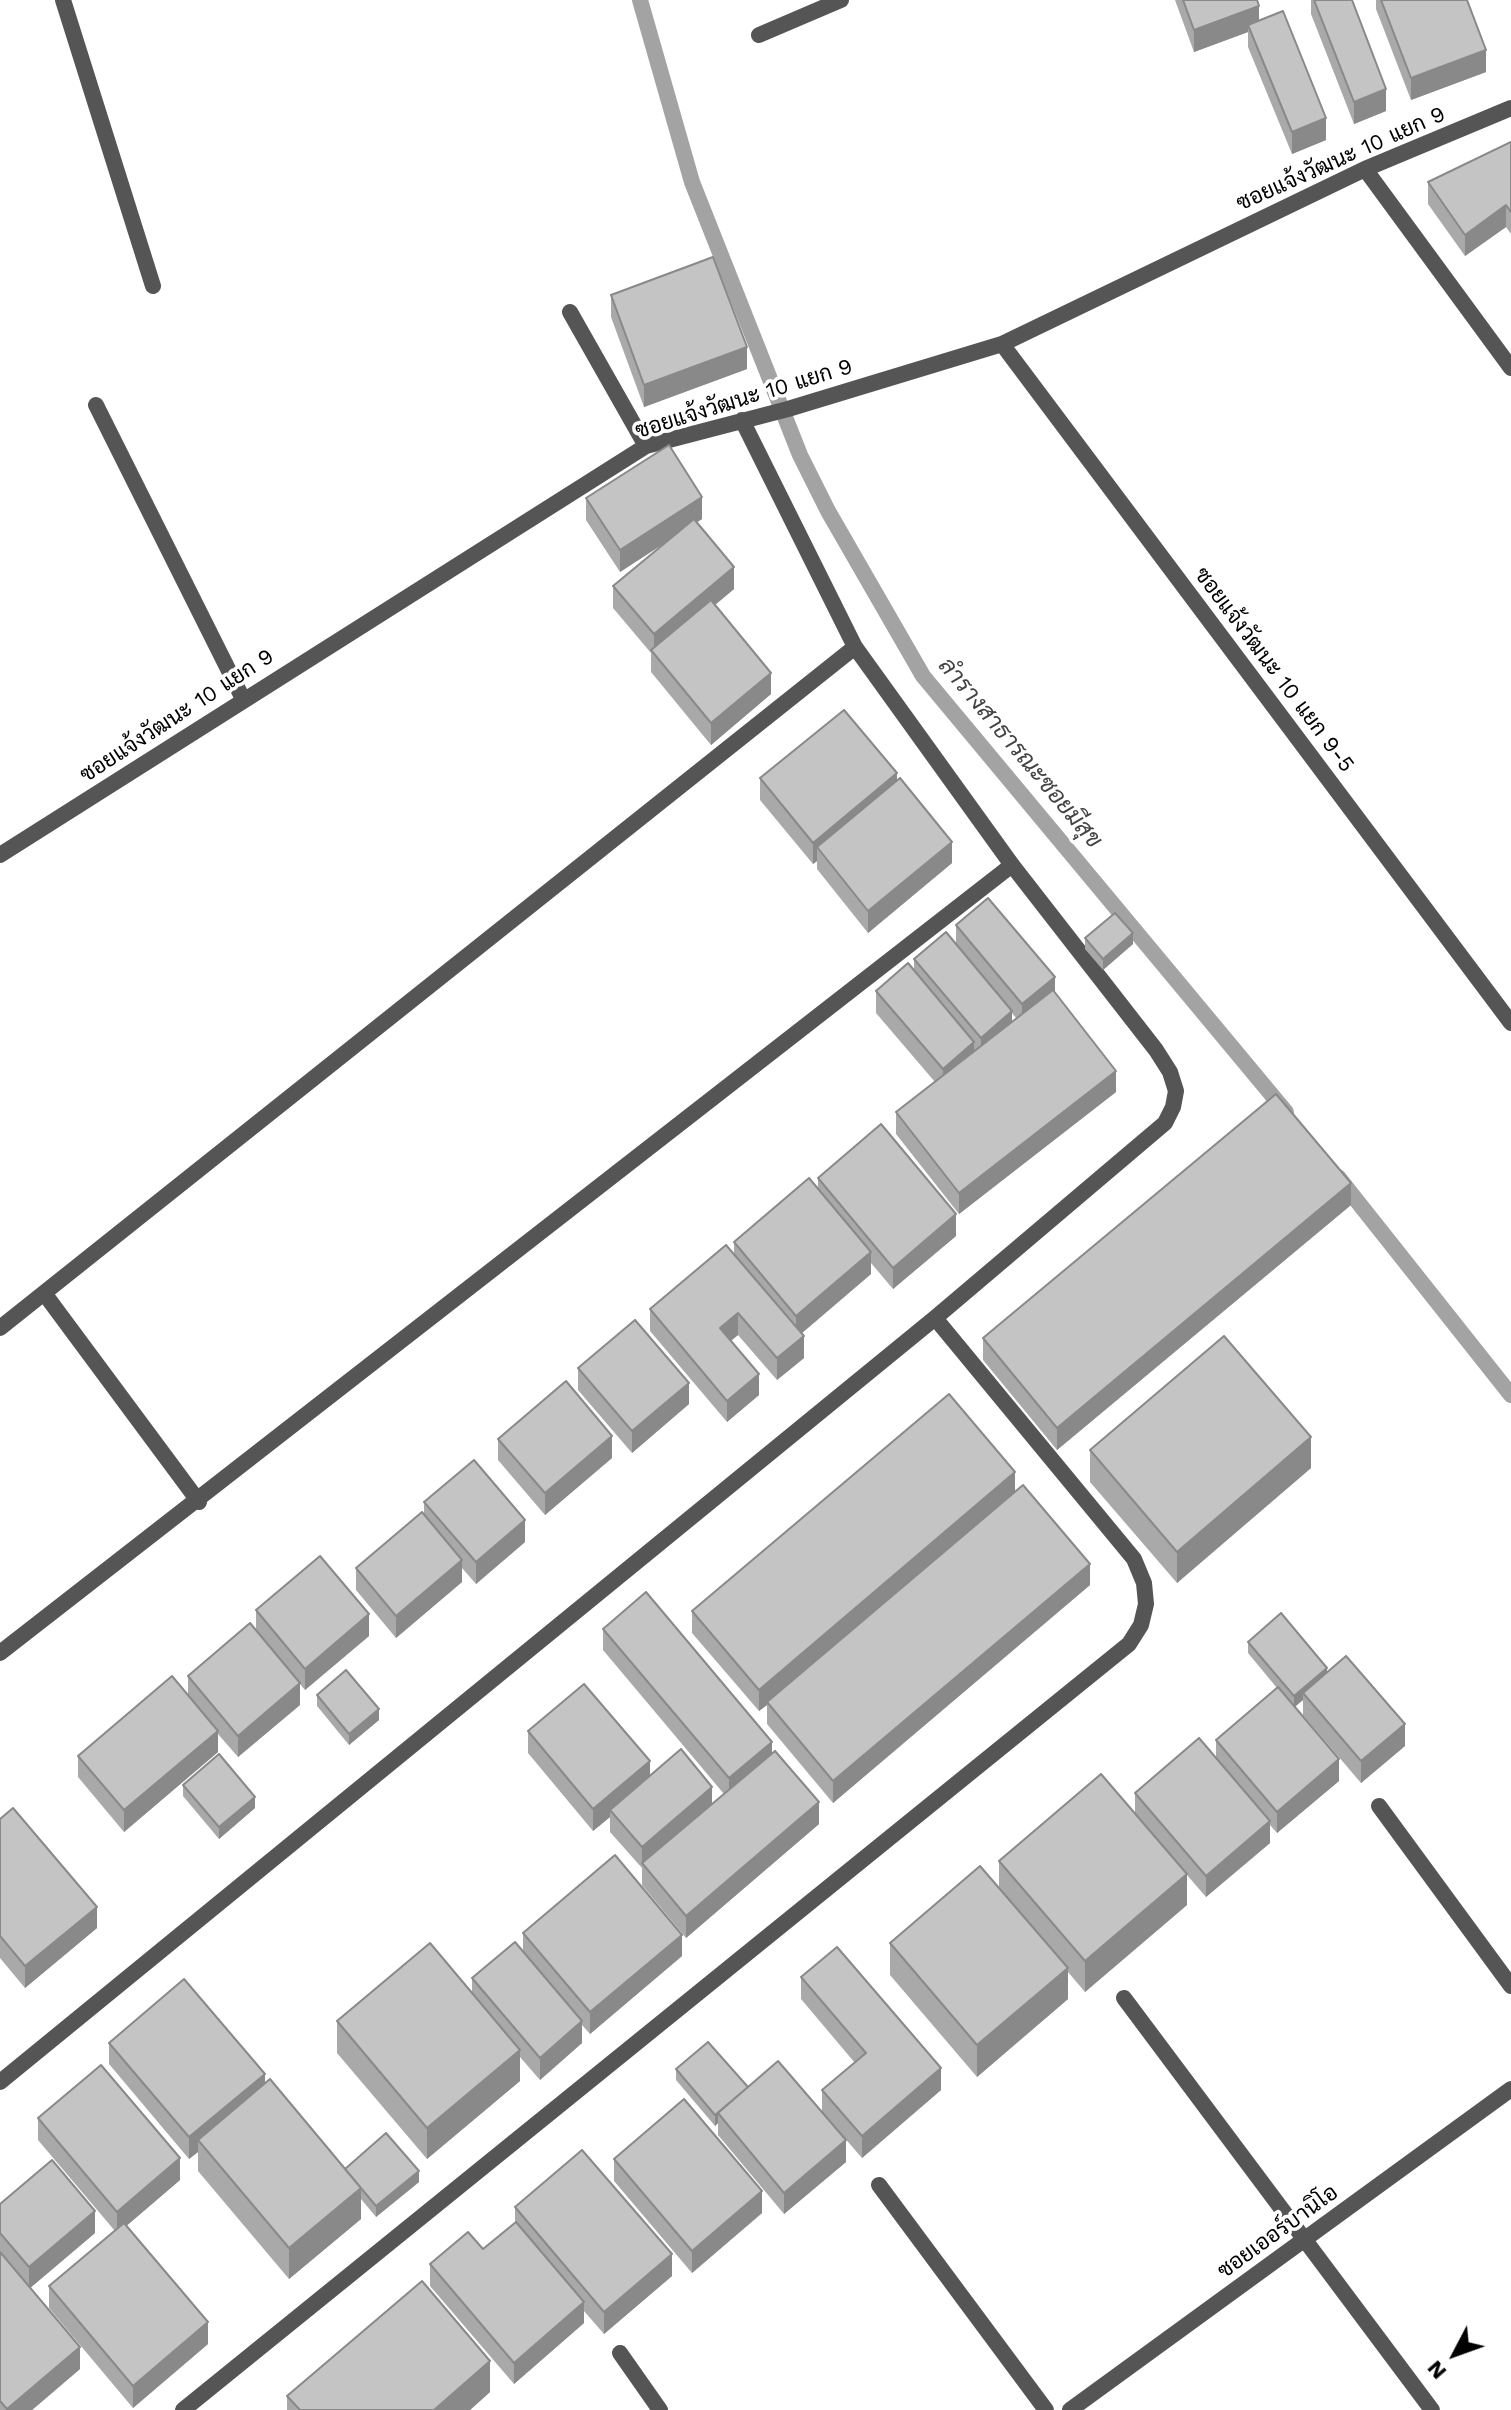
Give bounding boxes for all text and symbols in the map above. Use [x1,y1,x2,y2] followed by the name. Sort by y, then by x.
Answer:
[1233,101,1449,217] street label: ซอยแจ้งวัฒนะ 10 แยก 9
[632,353,856,445] street label: ซอยแจ้งวัฒนะ 10 แยก 9
[1188,562,1360,778] street label: ซอยแจ้งวัฒนะ 10 แยก 9-5
[75,643,279,789] street label: ซอยแจ้งวัฒนะ 10 แยก 9
[932,652,1108,854] water label: ลำรางสาธารณะซอยมีสุข
[1213,2179,1343,2285] street label: ซอยเออร์บานิโอ
[1415,2314,1495,2394] north arrow
[1422,2356,1451,2384] text: N

